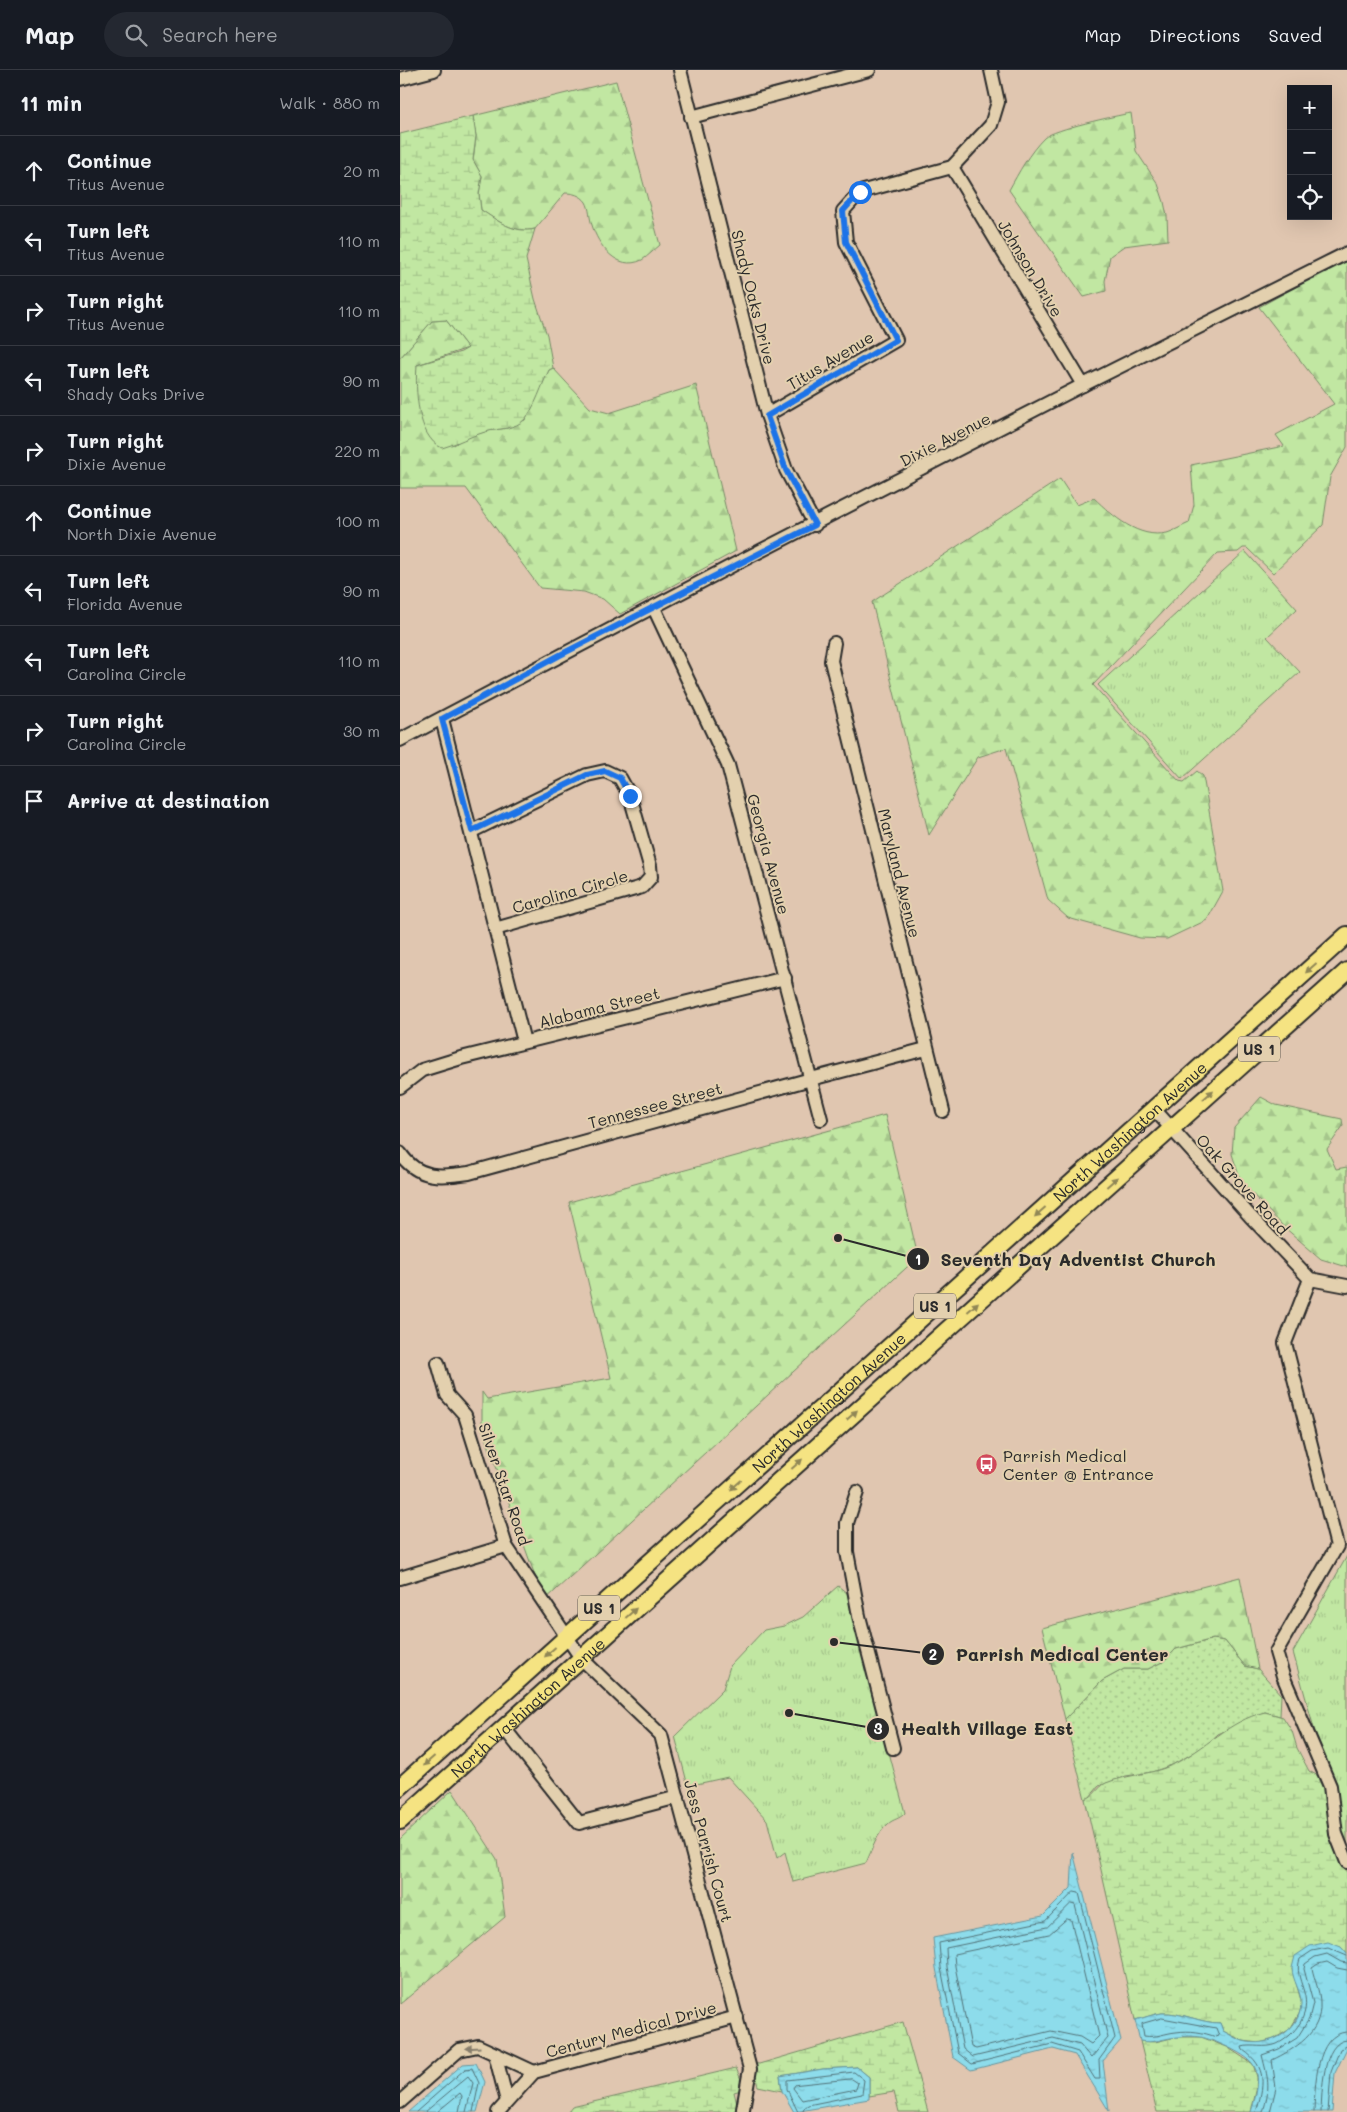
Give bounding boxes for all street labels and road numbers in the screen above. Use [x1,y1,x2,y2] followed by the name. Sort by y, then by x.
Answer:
[994,216,1068,320] street label: Johnson Drive
[727,228,781,366] street label: Shady Oaks Drive
[783,326,877,394] street label: Titus Avenue
[896,407,994,471] street label: Dixie Avenue
[743,791,795,917] street label: Georgia Avenue
[874,806,926,940] street label: Maryland Avenue
[510,864,630,918] street label: Carolina Circle
[536,982,662,1032] street label: Alabama Street
[1238,1036,1280,1062] road number: US 1
[1048,1056,1211,1206] street label: North Washington Avenue
[586,1077,724,1133] street label: Tennessee Street
[1192,1129,1294,1239] street label: Oak Grove Road
[914,1294,956,1318] road number: US 1
[747,1327,910,1477] street label: North Washington Avenue
[474,1420,536,1548] street label: Silver Star Road
[578,1596,620,1620] road number: US 1
[446,1632,609,1782] street label: North Washington Avenue
[680,1777,738,1925] street label: Jess Parrish Court
[543,1996,719,2062] street label: Century Medical Drive

